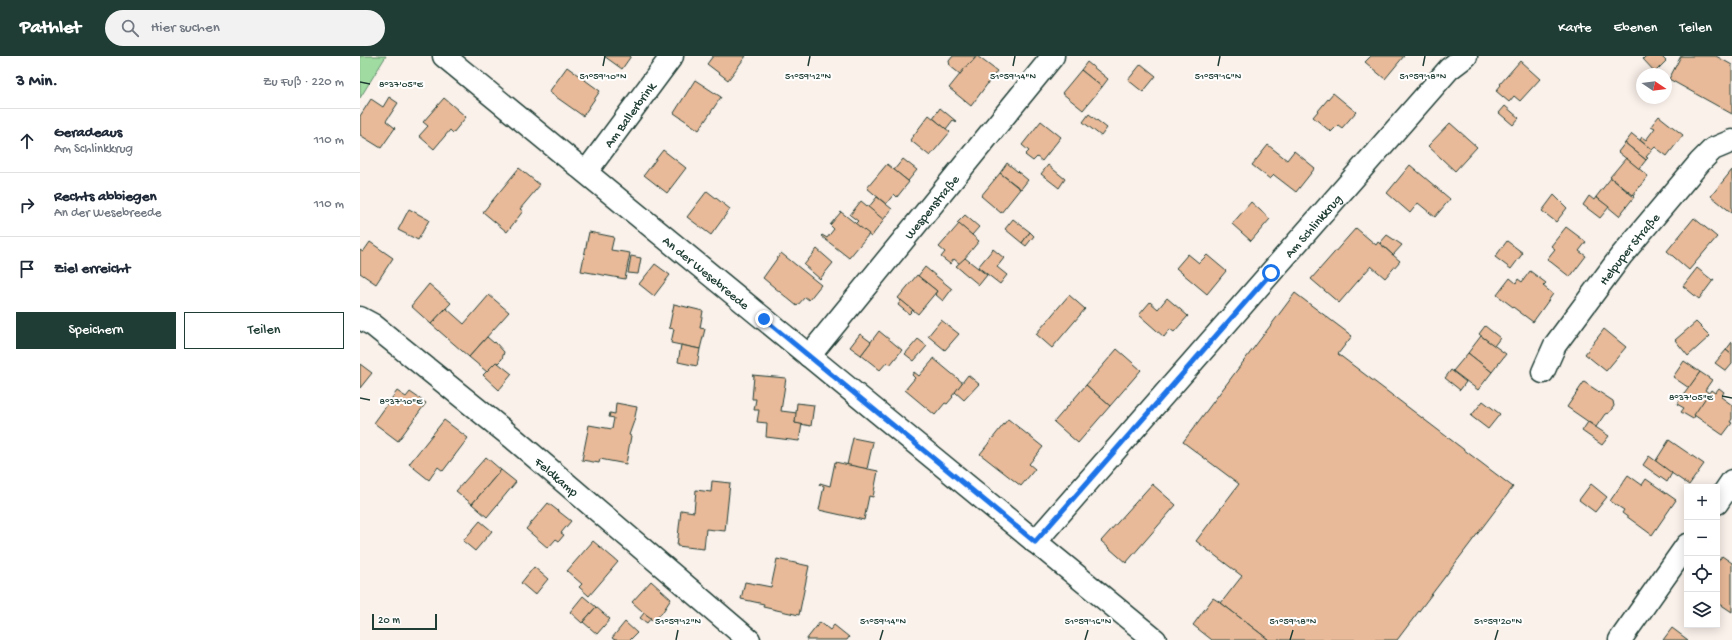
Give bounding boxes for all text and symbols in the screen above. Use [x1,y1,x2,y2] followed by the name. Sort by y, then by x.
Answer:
[105,10,385,46] search box
[20,17,81,40] text: Pathlet
[119,17,141,39] icon: search
[151,19,220,37] text: Hier suchen
[1558,20,1592,37] text: Karte
[1614,20,1657,37] text: Ebenen
[1679,20,1712,37] text: Teilen
[1636,68,1672,104] north arrow
[579,71,627,83] text: 51°59'10"N
[785,71,832,83] text: 51°59'12"N
[990,71,1036,83] text: 51°59'14"N
[1195,71,1242,83] text: 51°59'16"N
[1400,71,1447,83] text: 51°59'18"N
[16,72,58,92] text: 3 Min.
[263,75,344,90] text: Zu Fuß · 220 m
[379,79,424,91] text: 8°37'05"E
[602,79,661,151] street label: Am Ballerbrink
[54,124,122,142] text: Geradeaus
[16,130,38,152] icon: ahead
[314,133,344,148] text: 110 m
[54,142,133,157] text: Am Schlinkkrug
[902,172,963,243] street label: Wespenstraße
[54,188,157,206] text: Rechts abbiegen
[1282,192,1346,262] street label: Am Schlinkkrug
[16,194,38,216] icon: right
[314,197,344,212] text: 110 m
[54,206,161,221] text: An der Wesebreede
[1597,211,1664,289] street label: Helpuper Straße
[659,234,752,314] street label: An der Wesebreede
[16,258,38,280] icon: arrive
[54,260,130,278] text: Ziel erreicht
[1262,264,1280,282] route start
[755,310,773,328] route end
[16,312,176,349] button: Speichern
[184,312,344,349] button: Teilen
[1669,392,1714,404] text: 8°37'05"E
[379,396,423,408] text: 8°37'10"E
[530,454,581,501] street label: Feldkamp
[1684,484,1720,628] map controls
[1684,484,1720,520] button: +
[1684,520,1720,556] button: −
[1684,556,1720,592] button: locate
[1684,592,1720,628] button: layers
[372,612,437,631] scale bar
[378,615,400,627] text: 20 m
[655,616,702,628] text: 51°59'12"N
[860,616,906,628] text: 51°59'14"N
[1065,616,1112,628] text: 51°59'16"N
[1270,616,1317,628] text: 51°59'18"N
[1474,616,1522,628] text: 51°59'20"N

